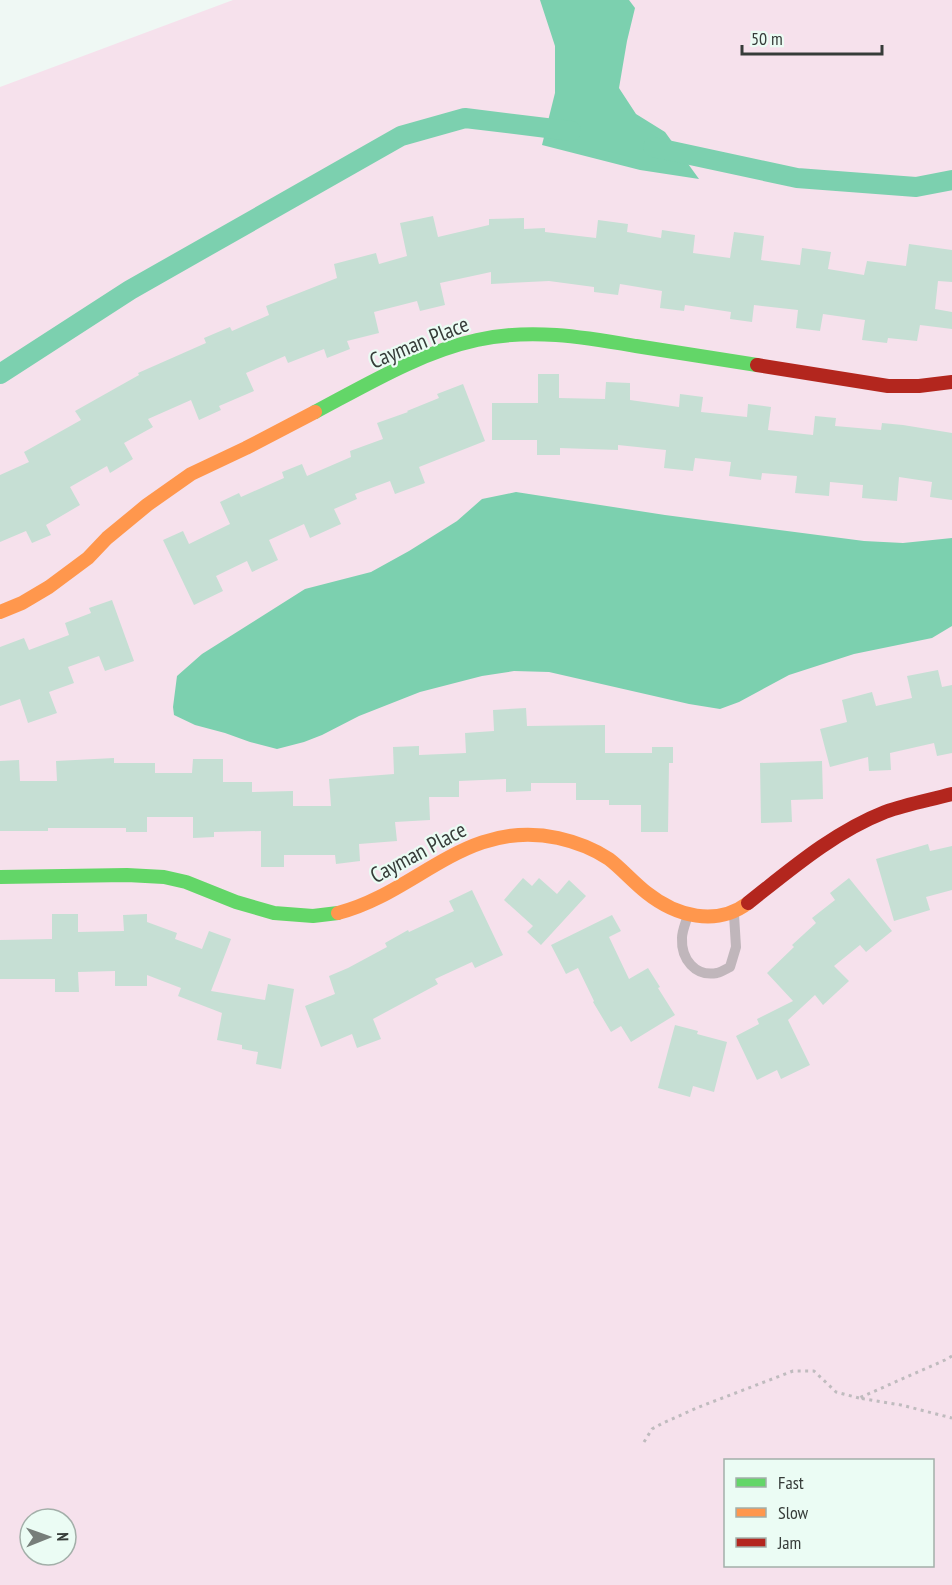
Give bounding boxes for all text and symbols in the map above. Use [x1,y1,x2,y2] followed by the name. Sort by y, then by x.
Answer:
[742,18,882,56] scale bar
[751,27,783,50] text: 50 m
[365,309,473,375] street label: Cayman Place
[365,815,471,889] street label: Cayman Place
[724,1459,934,1567] legend
[778,1471,804,1494] text: Fast
[778,1501,809,1524] text: Slow
[18,1507,78,1567] north arrow
[777,1531,801,1554] text: Jam
[53,1532,73,1541] text: N

